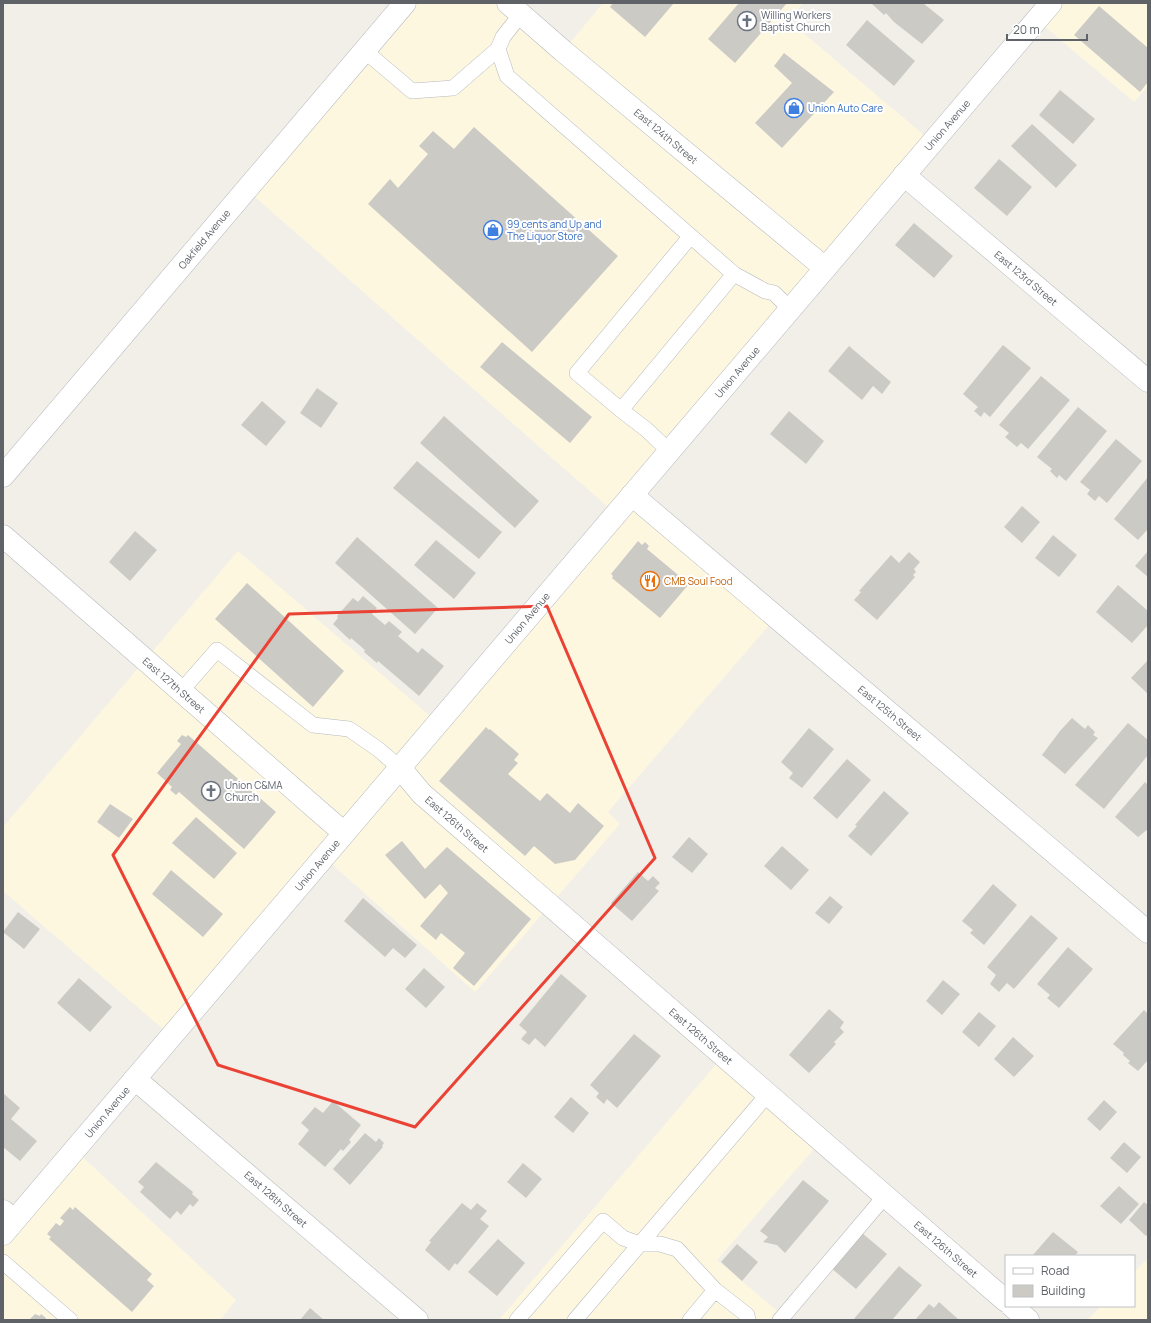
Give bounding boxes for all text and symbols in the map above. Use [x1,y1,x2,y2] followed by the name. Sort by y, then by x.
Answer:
[761,8,831,34] place label: Willing Workers Baptist Church
[736,10,758,32] church icon: Willing Workers Baptist Church
[1007,16,1087,42] scale bar
[1013,21,1040,38] text: 20 m
[921,96,973,154] street label: Union Avenue
[783,97,805,119] shop icon: Union Auto Care
[808,101,883,115] place label: Union Auto Care
[631,105,701,167] street label: East 124th Street
[175,206,233,272] street label: Oakfield Avenue
[507,217,601,243] place label: 99 cents and Up and The Liquor Store
[482,219,504,241] shop icon: 99 cents and Up and The Liquor Store
[991,247,1061,309] street label: East 123rd Street
[711,343,763,401] street label: Union Avenue
[639,570,661,592] restaurant icon: CMB Soul Food
[664,574,733,588] place label: CMB Soul Food
[501,589,553,647] street label: Union Avenue
[140,654,208,716] street label: East 127th Street
[855,682,925,744] street label: East 125th Street
[225,778,283,804] place label: Union C&MA Church
[200,780,222,802] church icon: Union C&MA Church
[422,793,492,855] street label: East 126th Street
[291,836,343,894] street label: Union Avenue
[666,1005,736,1067] street label: East 126th Street
[81,1083,133,1141] street label: Union Avenue
[242,1168,310,1230] street label: East 128th Street
[911,1218,981,1280] street label: East 126th Street
[1005,1255,1135,1307] legend
[1041,1262,1069,1279] text: Road
[1041,1282,1085,1299] text: Building

